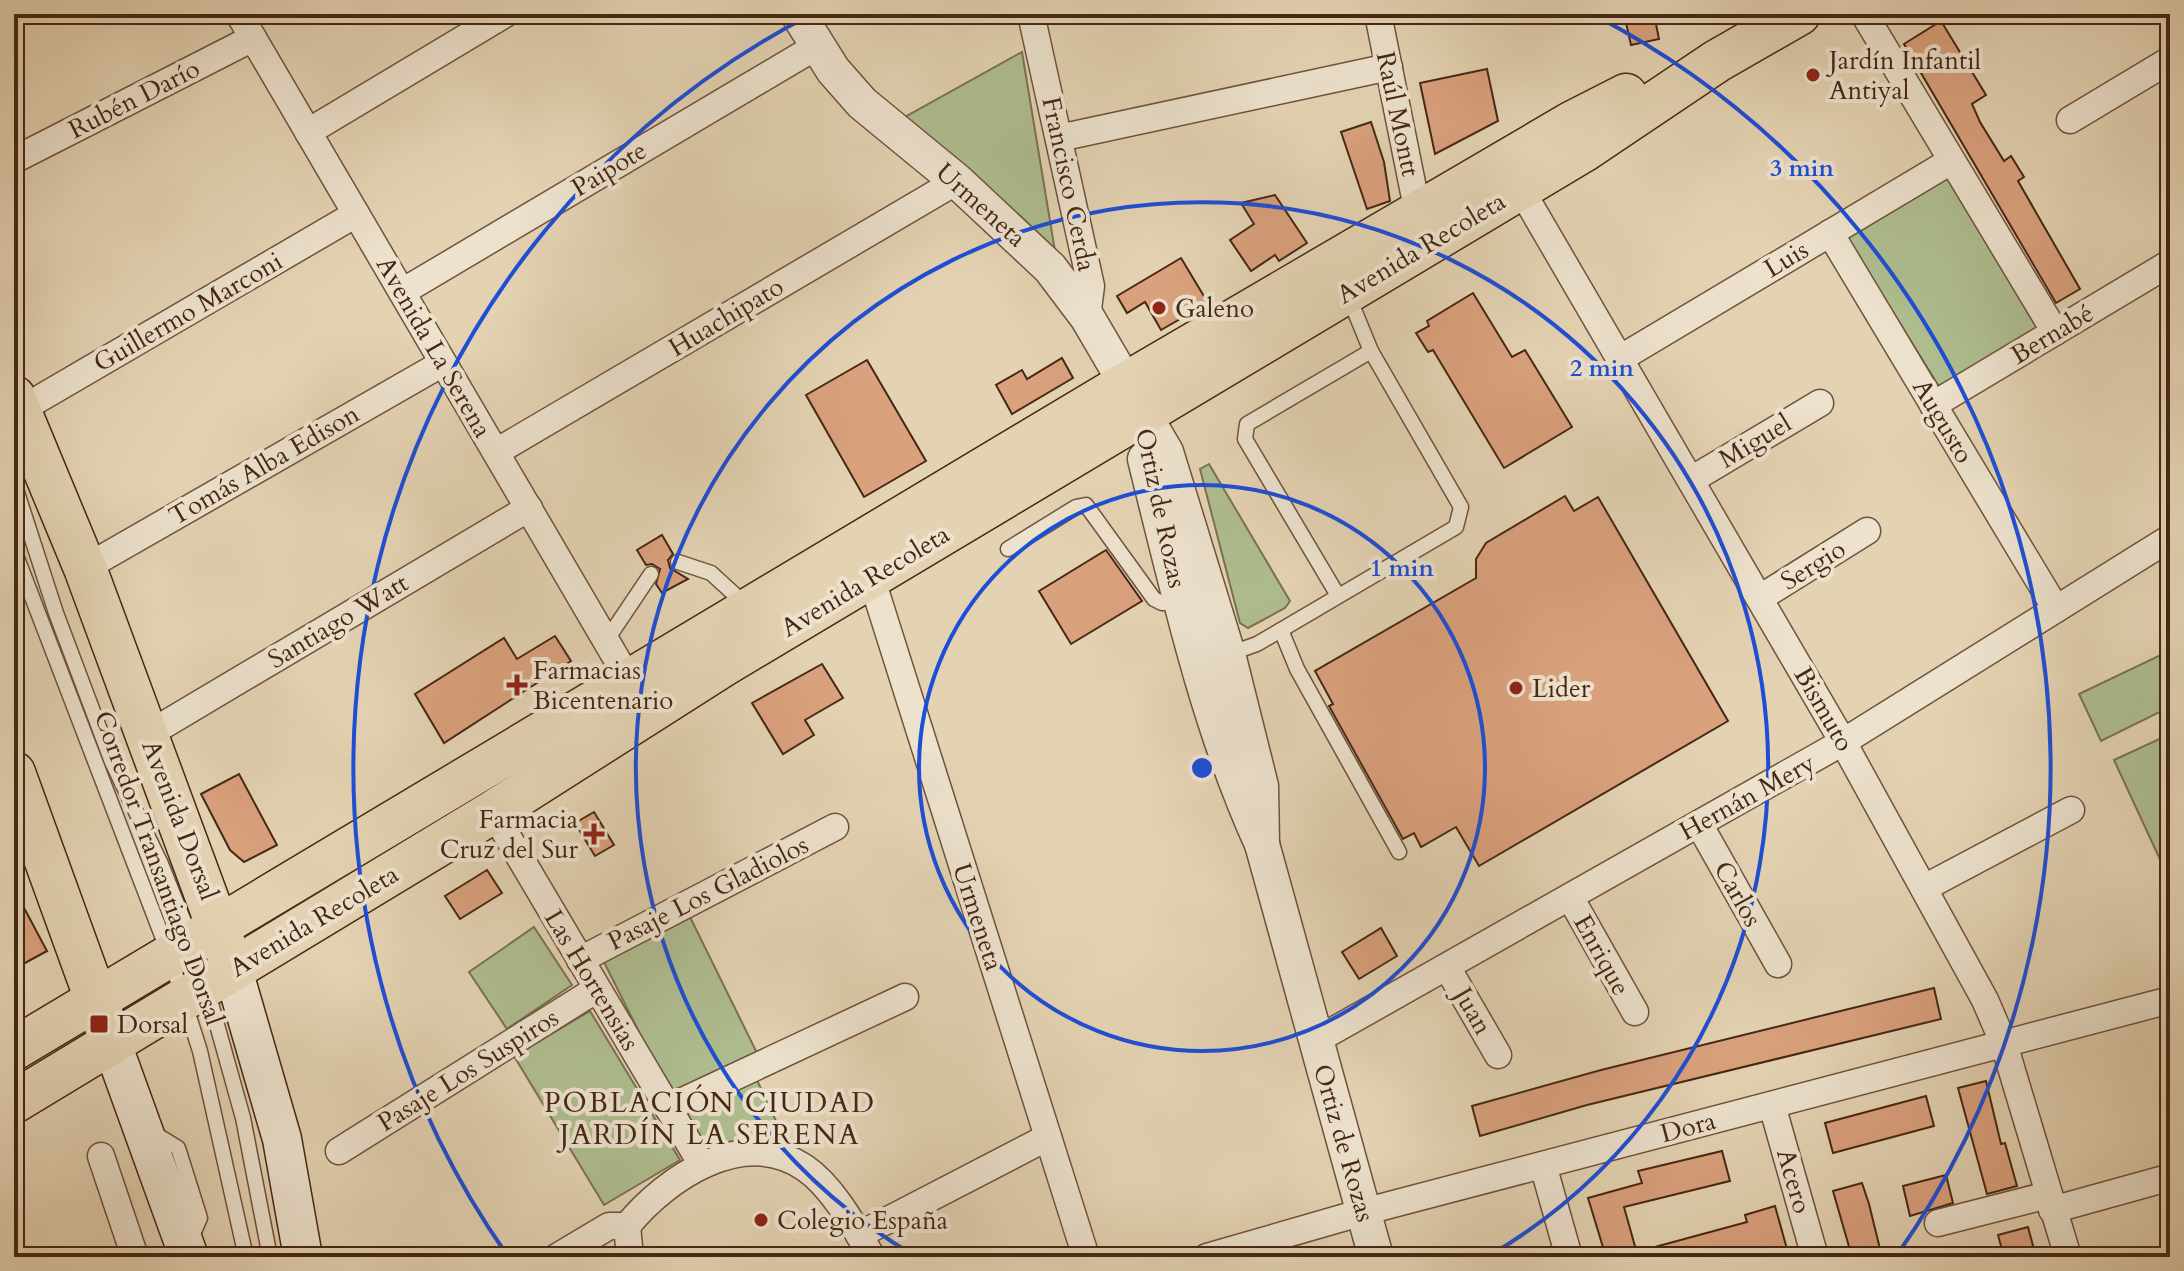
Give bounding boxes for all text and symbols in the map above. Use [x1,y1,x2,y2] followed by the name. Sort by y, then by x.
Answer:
[1825,43,1982,108] place label: Jardín Infantil Antiyal
[1368,48,1428,180] street label: Raúl Montt
[62,51,206,147] street label: Rubén Darío
[1804,66,1822,84] marker: Jardín Infantil Antiyal
[1033,94,1105,274] street label: Francisco Cerda
[565,133,653,205] street label: Paipote
[1770,152,1835,185] text: 3 min
[928,155,1034,255] street label: Urmeneta
[1330,184,1512,312] street label: Avenida Recoleta
[1757,232,1815,286] street label: Luis
[87,244,289,380] street label: Guillermo Marconi
[368,250,500,444] street label: Avenida La Serena
[662,269,790,365] street label: Huachipato
[1175,291,1254,326] place label: Galeno
[2004,296,2100,372] street label: Bernabé
[1150,299,1168,317] marker: Galeno
[1570,352,1635,385] text: 2 min
[1904,372,1982,470] street label: Augusto
[163,396,366,534] street label: Tomás Alba Edison
[1712,405,1798,476] street label: Miguel
[1127,425,1195,591] street label: Ortiz de Rozas
[774,517,956,645] street label: Avenida Recoleta
[1774,532,1852,598] street label: Sergio
[1370,552,1435,585] text: 1 min
[261,565,415,677] street label: Santiago Watt
[533,653,673,718] place label: Farmacias Bicentenario
[1786,660,1862,758] street label: Bismuto
[1532,671,1591,706] place label: Lider
[508,676,526,694] marker: Farmacias Bicentenario
[1507,679,1525,697] marker: Lider
[88,707,230,1029] street label: Corredor Transantiago Dorsal
[133,735,227,905] street label: Avenida Dorsal
[1673,745,1821,849] street label: Hernán Mery
[1188,754,1216,782] centre of rings
[440,802,579,867] place label: Farmacia Cruz del Sur
[585,825,603,843] marker: Farmacia Cruz del Sur
[602,827,814,959] street label: Pasaje Los Gladiolos
[1706,855,1770,933] street label: Carlos
[223,857,405,985] street label: Avenida Recoleta
[944,859,1012,975] street label: Urmeneta
[536,903,648,1057] street label: Las Hortensias
[1565,908,1639,1002] street label: Enrique
[1444,978,1501,1041] street label: Juan
[371,1000,565,1140] street label: Pasaje Los Suspiros
[117,1008,188,1040] place label: Dorsal
[88,1013,110,1035] marker: Dorsal
[1305,1060,1383,1226] street label: Ortiz de Rozas
[544,1084,876,1154] district label: POBLACIÓN CIUDAD JARDÍN LA SERENA
[1656,1103,1720,1151] street label: Dora
[1768,1145,1820,1217] street label: Acero
[777,1203,948,1238] place label: Colegio España
[752,1211,770,1229] marker: Colegio España

